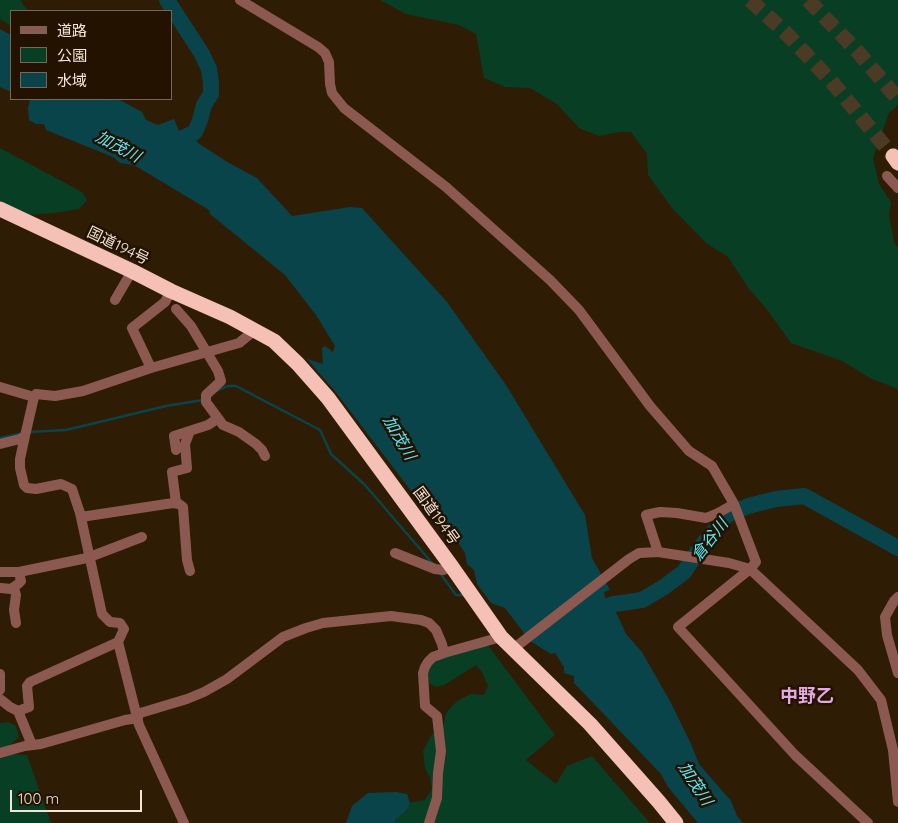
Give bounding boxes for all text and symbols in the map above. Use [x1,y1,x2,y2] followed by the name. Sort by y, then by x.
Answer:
[10,10,172,100] legend
[57,21,87,40] text: 道路
[57,46,87,65] text: 公園
[57,71,87,90] text: 水域
[92,127,144,167] water label: 加茂川
[84,223,152,269] street label: 国道194号
[379,412,419,464] water label: 加茂川
[409,484,463,548] street label: 国道194号
[688,515,732,565] water label: 倉谷川
[780,686,834,708] district label: 中野乙
[674,759,716,809] water label: 加茂川
[12,780,145,812] scale bar
[18,789,59,808] text: 100 m

